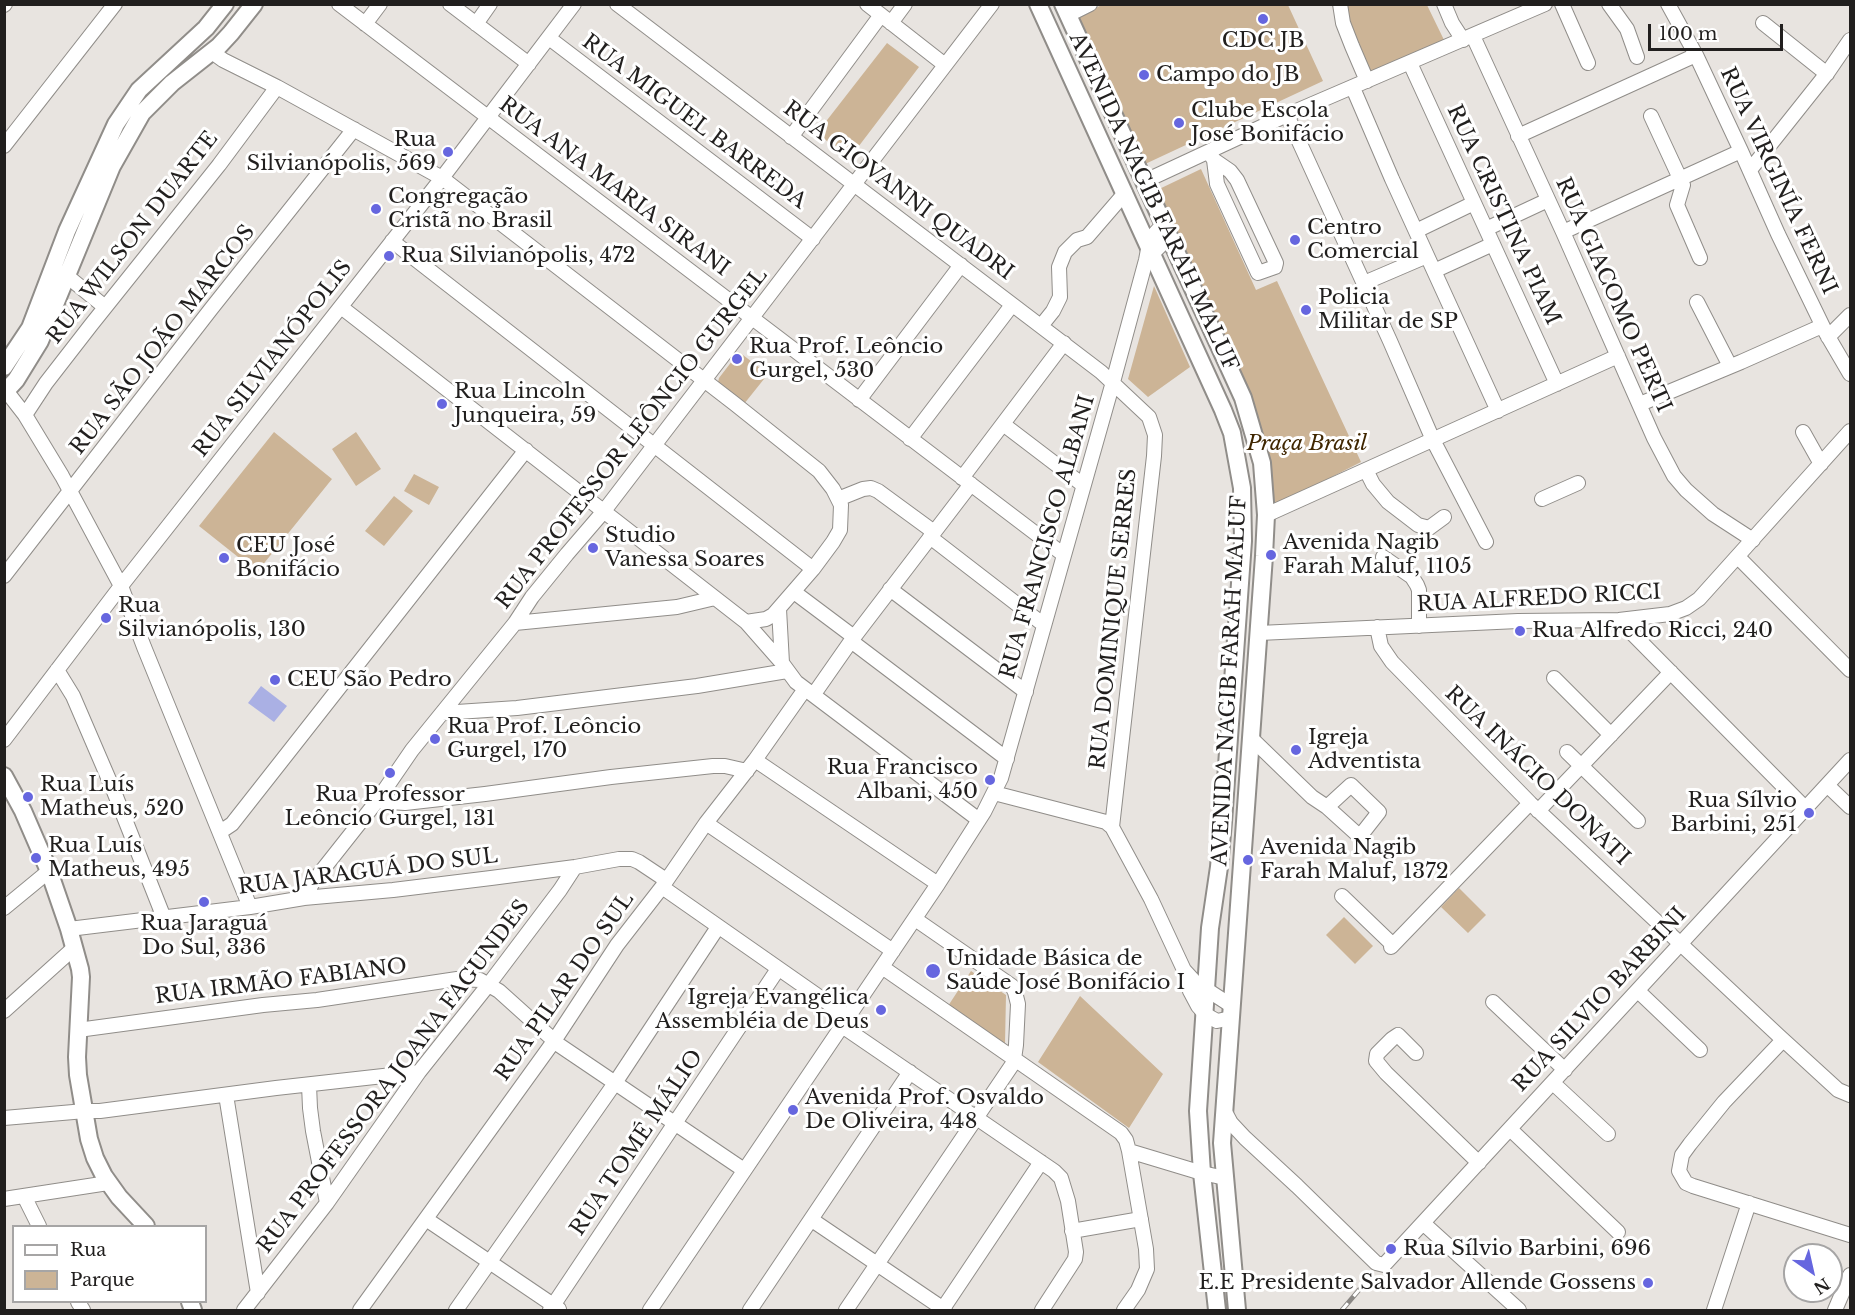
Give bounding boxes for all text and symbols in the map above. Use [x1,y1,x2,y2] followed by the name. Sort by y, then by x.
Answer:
[1256,12,1270,26] marker: CDC JB
[1651,12,1786,50] scale bar
[1659,23,1717,45] text: 100 m
[1222,28,1304,54] place label: CDC JB
[577,29,811,215] street label: RUA MIGUEL BARREDA
[1063,29,1243,375] street label: AVENIDA NAGIB FARAH MALUF
[1156,62,1299,88] place label: Campo do JB
[1714,64,1842,298] street label: RUA VIRGINÍA FERNI
[1137,68,1151,82] marker: Campo do JB
[494,92,734,282] street label: RUA ANA MARIA SIRANI
[778,96,1018,286] street label: RUA GIOVANNI QUADRI
[1191,98,1344,148] place label: Clube Escola José Bonifácio
[1441,101,1565,329] street label: RUA CRISTINA PIAM
[1172,116,1186,130] marker: Clube Escola José Bonifácio
[42,127,224,349] street label: RUA WILSON DUARTE
[247,127,436,177] place label: Rua Silvianópolis, 569
[441,145,455,159] marker: Rua Silvianópolis, 569
[1550,174,1676,416] street label: RUA GIACOMO PERTI
[388,184,553,234] place label: Congregação Cristã no Brasil
[369,202,383,216] marker: Congregação Cristã no Brasil
[1307,215,1419,265] place label: Centro Comercial
[65,220,261,460] street label: RUA SÃO JOÃO MARCOS
[1288,233,1302,247] marker: Centro Comercial
[401,243,636,269] place label: Rua Silvianópolis, 472
[382,249,396,263] marker: Rua Silvianópolis, 472
[188,256,358,462] street label: RUA SILVIANÓPOLIS
[491,264,773,614] street label: RUA PROFESSOR LEÔNCIO GURGEL
[1318,285,1458,335] place label: Policia Militar de SP
[1299,303,1313,317] marker: Policia Militar de SP
[749,334,943,384] place label: Rua Prof. Leôncio Gurgel, 530
[730,352,744,366] marker: Rua Prof. Leôncio Gurgel, 530
[454,379,596,429] place label: Rua Lincoln Junqueira, 59
[995,392,1101,682] street label: RUA FRANCISCO ALBANI
[435,397,449,411] marker: Rua Lincoln Junqueira, 59
[1247,431,1367,457] park label: Praça Brasil
[1086,467,1142,771] street label: RUA DOMINIQUE SERRES
[1208,495,1252,867] street label: AVENIDA NAGIB FARAH MALUF
[605,523,765,573] place label: Studio Vanessa Soares
[1283,530,1472,580] place label: Avenida Nagib Farah Maluf, 1105
[236,533,340,583] place label: CEU José Bonifácio
[586,541,600,555] marker: Studio Vanessa Soares
[1264,548,1278,562] marker: Avenida Nagib Farah Maluf, 1105
[217,551,231,565] marker: CEU José Bonifácio
[1416,580,1662,618] street label: RUA ALFREDO RICCI
[118,593,306,643] place label: Rua Silvianópolis, 130
[99,611,113,625] marker: Rua Silvianópolis, 130
[1532,618,1773,644] place label: Rua Alfredo Ricci, 240
[1513,624,1527,638] marker: Rua Alfredo Ricci, 240
[287,667,452,693] place label: CEU São Pedro
[268,673,282,687] marker: CEU São Pedro
[1439,681,1635,871] street label: RUA INÁCIO DONATI
[447,714,641,764] place label: Rua Prof. Leôncio Gurgel, 170
[1308,725,1421,775] place label: Igreja Adventista
[428,732,442,746] marker: Rua Prof. Leôncio Gurgel, 170
[1289,743,1303,757] marker: Igreja Adventista
[827,755,978,805] place label: Rua Francisco Albani, 450
[383,766,397,780] marker: Rua Professor Leôncio Gurgel, 131
[40,772,184,822] place label: Rua Luís Matheus, 520
[983,773,997,787] marker: Rua Francisco Albani, 450
[285,782,495,832] place label: Rua Professor Leôncio Gurgel, 131
[1671,788,1797,838] place label: Rua Sílvio Barbini, 251
[21,790,35,804] marker: Rua Luís Matheus, 520
[1802,806,1816,820] marker: Rua Sílvio Barbini, 251
[48,833,190,883] place label: Rua Luís Matheus, 495
[1260,835,1449,885] place label: Avenida Nagib Farah Maluf, 1372
[237,844,499,900] street label: RUA JARAGUÁ DO SUL
[29,851,43,865] marker: Rua Luís Matheus, 495
[1241,853,1255,867] marker: Avenida Nagib Farah Maluf, 1372
[490,888,640,1086] street label: RUA PILAR DO SUL
[197,895,211,909] marker: Rua Jaraguá Do Sul, 336
[253,895,535,1259] street label: RUA PROFESSORA JOANA FAGUNDES
[1508,903,1692,1097] street label: RUA SILVIO BARBINI
[140,911,268,961] place label: Rua Jaraguá Do Sul, 336
[946,946,1185,996] place label: Unidade Básica de Saúde José Bonifácio I
[154,954,408,1010] street label: RUA IRMÃO FABIANO
[924,962,942,980] marker: Unidade Básica de Saúde José Bonifácio I
[655,985,869,1035] place label: Igreja Evangélica Assembléia de Deus
[874,1003,888,1017] marker: Igreja Evangélica Assembléia de Deus
[565,1045,709,1241] street label: RUA TOMÉ MÁLIO
[805,1085,1044,1135] place label: Avenida Prof. Osvaldo De Oliveira, 448
[786,1103,800,1117] marker: Avenida Prof. Osvaldo De Oliveira, 448
[12,1225,207,1303] legend
[1403,1236,1651,1262] place label: Rua Sílvio Barbini, 696
[70,1239,106,1261] text: Rua
[1384,1242,1398,1256] marker: Rua Sílvio Barbini, 696
[1783,1243,1843,1303] north arrow
[70,1269,135,1291] text: Parque
[1199,1270,1636,1296] place label: E.E Presidente Salvador Allende Gossens
[1810,1274,1834,1299] text: N
[1641,1276,1655,1290] marker: E.E Presidente Salvador Allende Gossens

